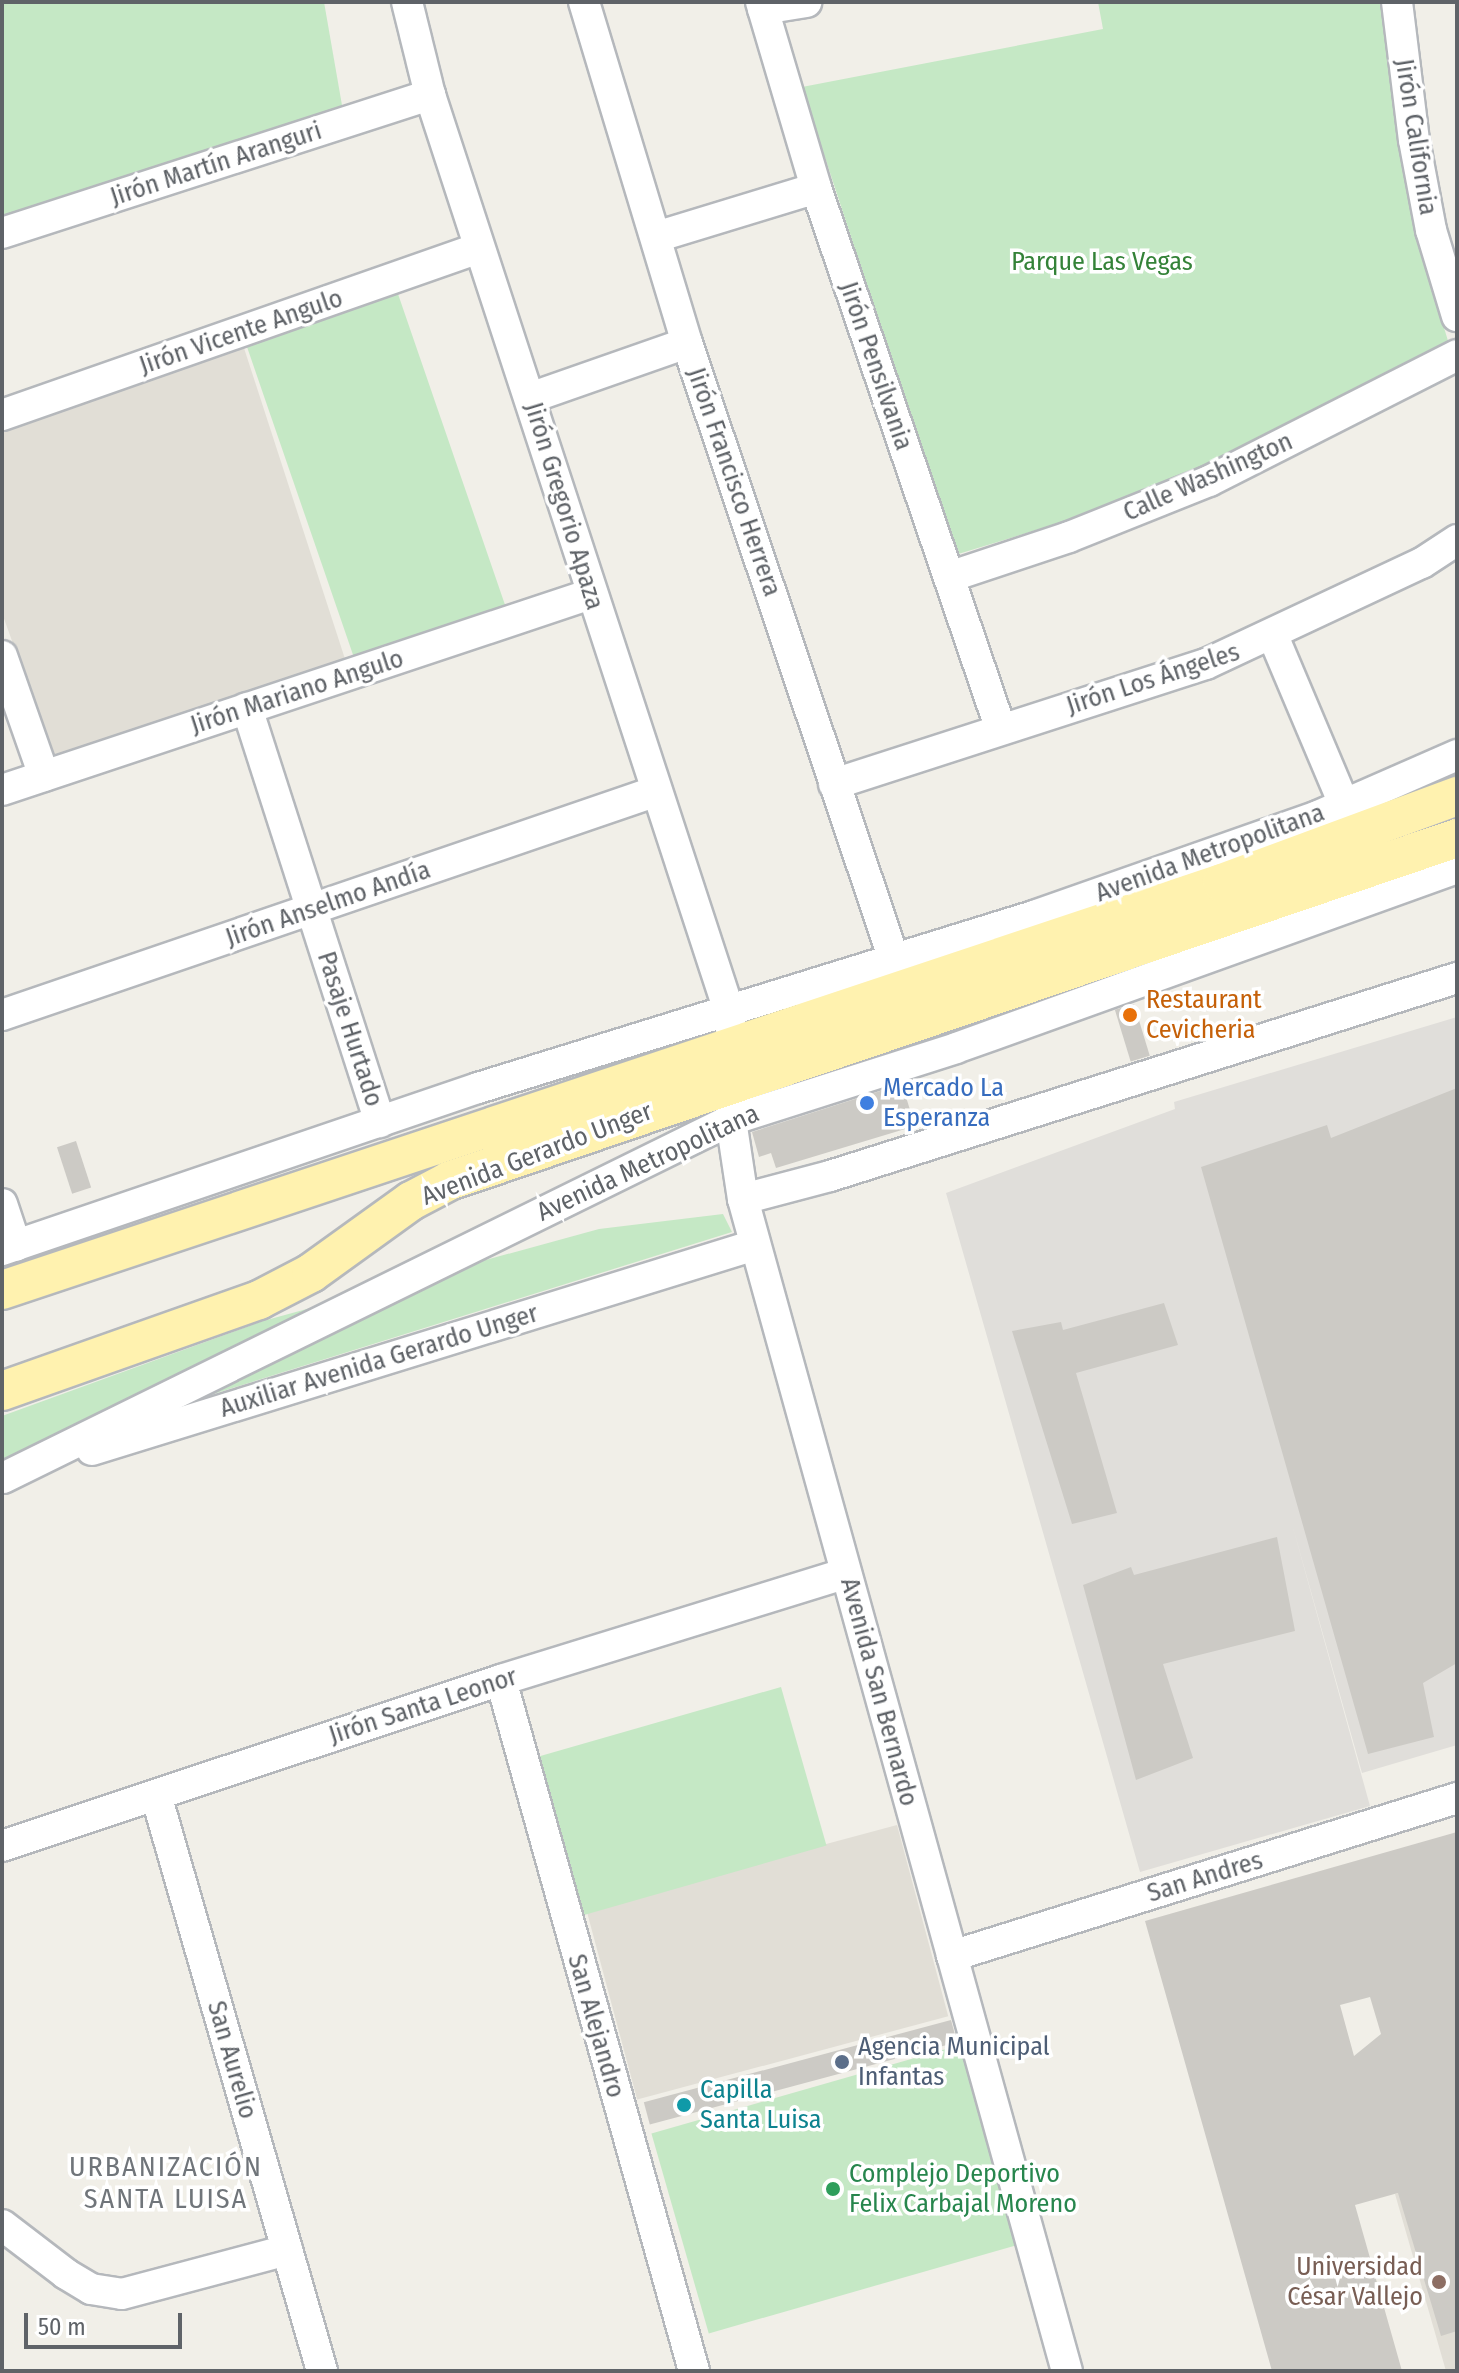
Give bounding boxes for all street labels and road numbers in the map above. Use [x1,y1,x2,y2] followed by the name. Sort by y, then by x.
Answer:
[1388,57,1444,217] street label: Jirón California
[106,115,326,213] street label: Jirón Martín Aranguri
[833,278,919,454] street label: Jirón Pensilvania
[135,283,347,381] street label: Jirón Vicente Angulo
[680,364,788,600] street label: Jirón Francisco Herrera
[518,399,610,613] street label: Jirón Gregorio Apaza
[1119,426,1297,528] street label: Calle Washington
[1063,636,1243,722] street label: Jirón Los Ángeles
[187,643,407,741] street label: Jirón Mariano Angulo
[1091,797,1329,909] street label: Avenida Metropolitana
[222,854,434,954] street label: Jirón Anselmo Andía
[310,948,390,1110] street label: Pasaje Hurtado
[417,1096,657,1212] street label: Avenida Gerardo Unger
[532,1098,764,1228] street label: Avenida Metropolitana
[216,1298,542,1424] street label: Auxiliar Avenida Gerardo Unger
[834,1574,924,1810] street label: Avenida San Bernardo
[325,1661,521,1751] street label: Jirón Santa Leonor
[1144,1845,1266,1909] street label: San Andres
[561,1951,631,2101] street label: San Alejandro
[200,1998,264,2122] street label: San Aurelio

